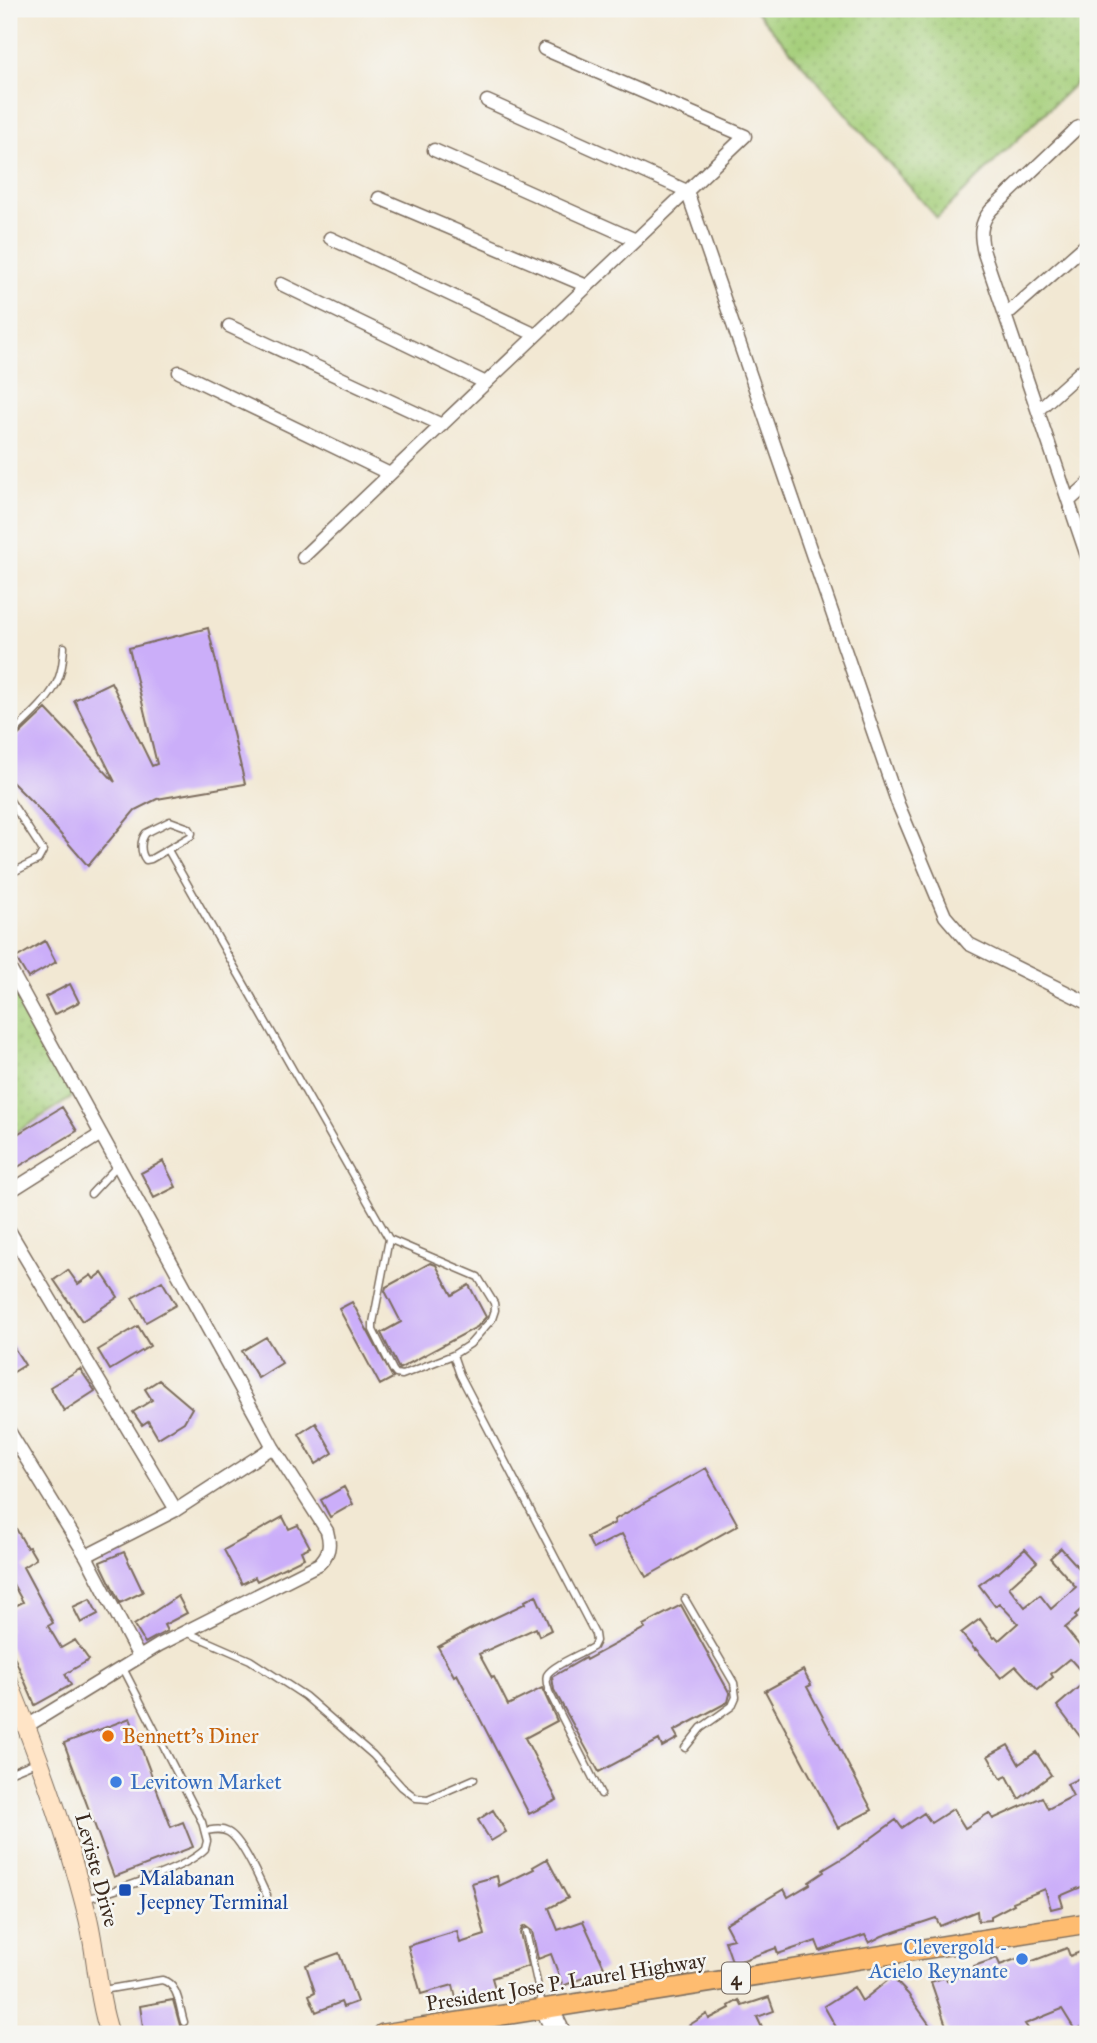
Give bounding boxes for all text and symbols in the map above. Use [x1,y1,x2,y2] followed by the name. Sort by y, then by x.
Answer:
[122,1723,259,1749] place label: Bennett's Diner
[100,1728,116,1744] marker: Bennett's Diner
[130,1769,282,1795] place label: Levitown Market
[108,1774,124,1790] marker: Levitown Market
[69,1810,125,1930] street label: Leviste Drive
[137,1865,288,1915] place label: Malabanan Jeepney Terminal
[117,1882,133,1898] marker: Malabanan Jeepney Terminal
[868,1934,1008,1984] place label: Clevergold - Acielo Reynante
[424,1947,709,2017] street label: President Jose P. Laurel Highway
[1014,1951,1030,1967] marker: Clevergold - Acielo Reynante
[722,1962,750,1994] road number: 4

